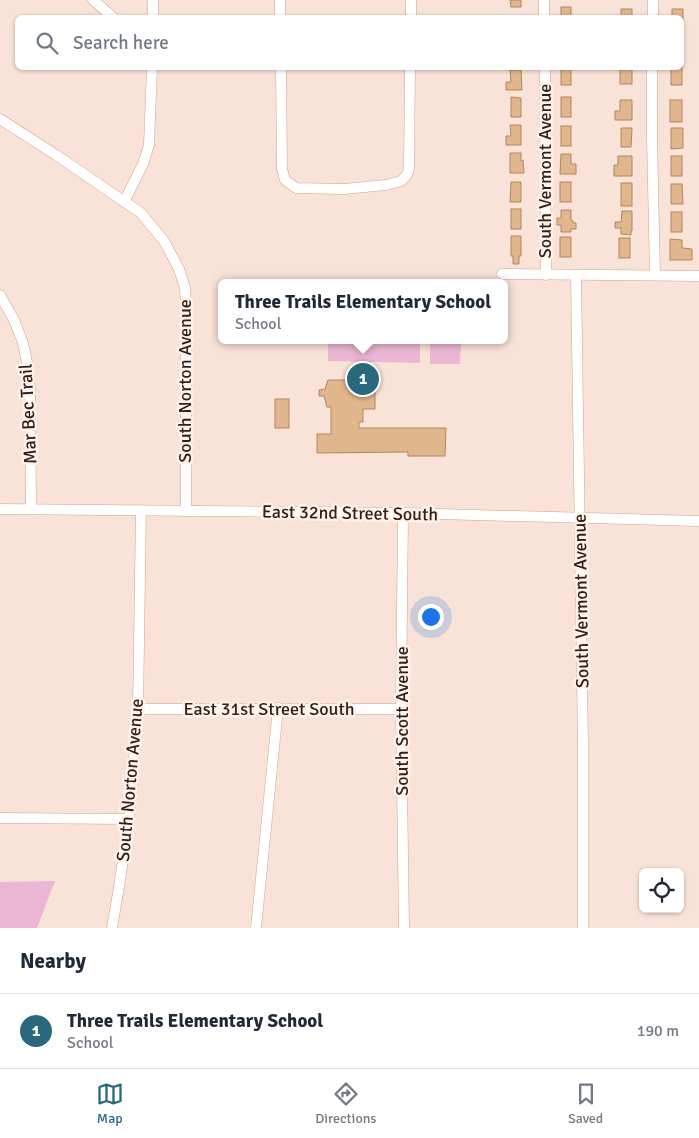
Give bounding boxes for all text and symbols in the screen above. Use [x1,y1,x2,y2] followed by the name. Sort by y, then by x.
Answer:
[15,15,684,70] search box
[33,29,61,57] icon: search
[73,31,169,55] text: Search here
[534,84,556,258] street label: South Vermont Avenue
[218,279,508,344] popup
[235,290,491,314] text: Three Trails Elementary School
[174,299,196,463] street label: South Norton Avenue
[235,314,281,334] text: School
[347,360,379,398] pin: 1
[14,363,42,465] street label: Mar Bec Trail
[262,500,438,526] street label: East 32nd Street South
[568,514,594,688] street label: South Vermont Avenue
[418,604,444,630] your location
[391,646,413,796] street label: South Scott Avenue
[112,698,148,862] street label: South Norton Avenue
[183,698,355,720] street label: East 31st Street South
[639,868,684,913] map controls
[639,868,684,913] button: locate
[20,948,86,974] text: Nearby
[67,1009,323,1033] text: Three Trails Elementary School
[32,1021,40,1041] text: 1
[637,1021,679,1041] text: 190 m
[67,1033,113,1053] text: School
[96,1080,124,1127] tab: Map
[315,1080,376,1127] tab: Directions
[568,1080,603,1127] tab: Saved

